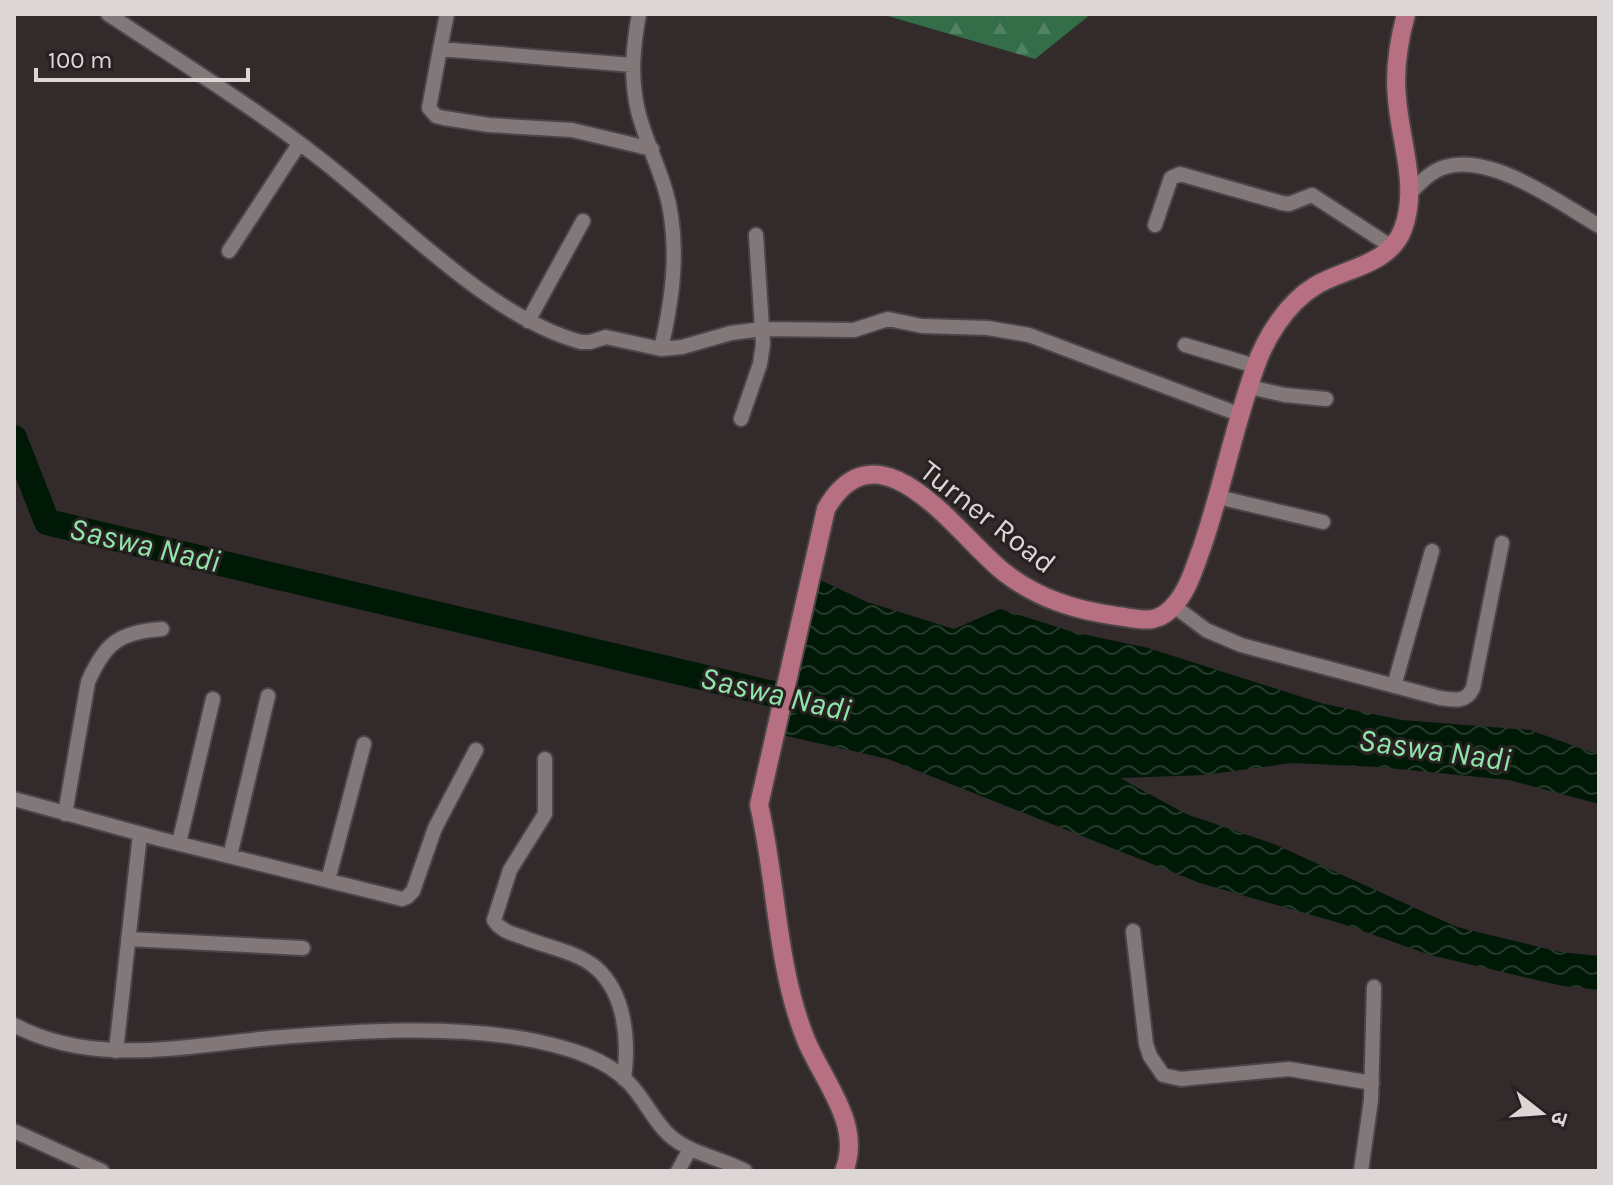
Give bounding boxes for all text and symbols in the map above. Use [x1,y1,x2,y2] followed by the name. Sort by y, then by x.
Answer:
[36,32,248,82] scale bar
[48,46,113,74] text: 100 m
[913,453,1063,581] street label: Turner Road
[66,510,224,580] water label: Saswa Nadi
[697,659,855,729] water label: Saswa Nadi
[1356,721,1514,779] water label: Saswa Nadi
[1501,1073,1581,1153] north arrow
[1545,1109,1573,1130] text: उ

